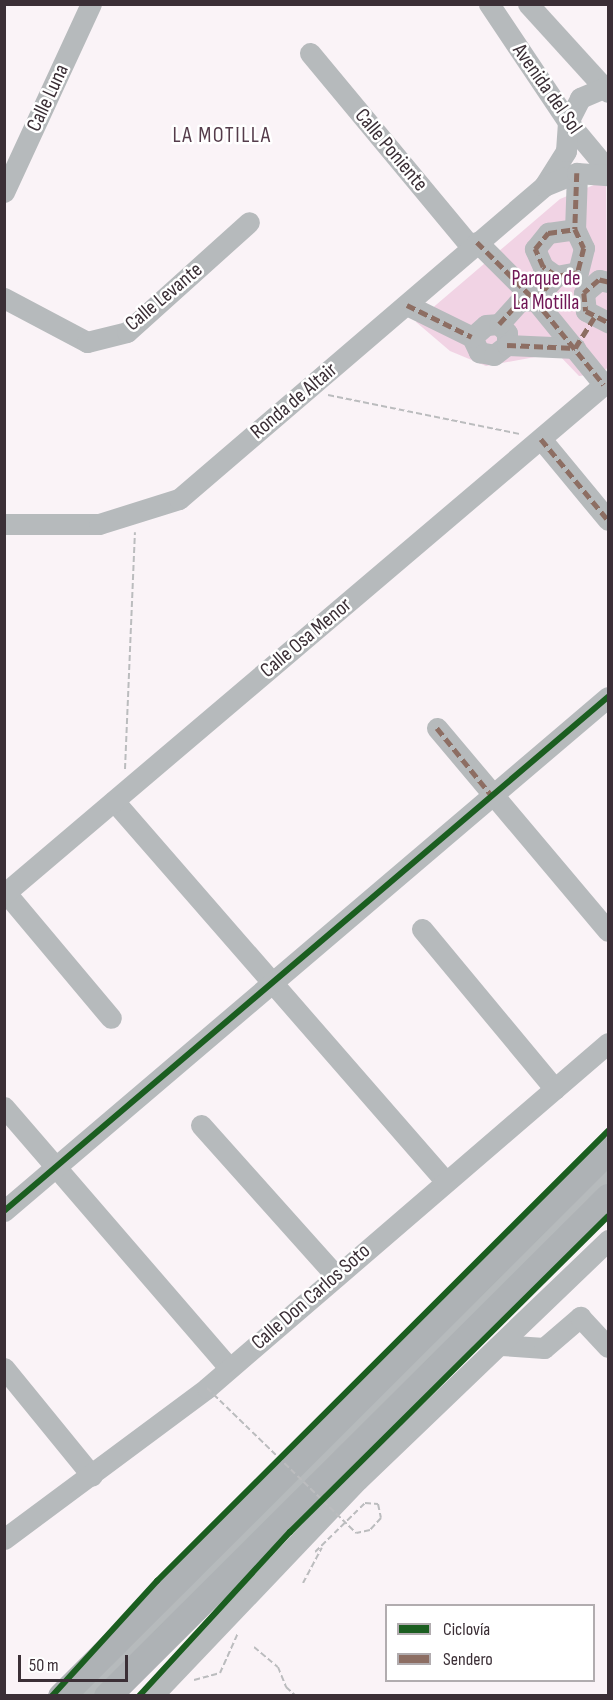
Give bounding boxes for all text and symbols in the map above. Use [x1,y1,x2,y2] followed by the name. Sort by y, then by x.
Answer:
[507,39,587,139] street label: Avenida del Sol
[22,60,74,136] street label: Calle Luna
[349,104,433,196] street label: Calle Poniente
[172,123,272,149] district label: LA MOTILLA
[120,257,208,337] street label: Calle Levante
[512,266,580,316] park label: Parque de La Motilla
[246,357,342,445] street label: Ronda de Altair
[255,593,357,683] street label: Calle Osa Menor
[247,1239,375,1355] street label: Calle Don Carlos Soto
[385,1604,595,1682] legend
[443,1619,490,1640] text: Ciclovía
[21,1643,130,1681] scale bar
[443,1649,493,1670] text: Sendero
[29,1655,59,1676] text: 50 m

